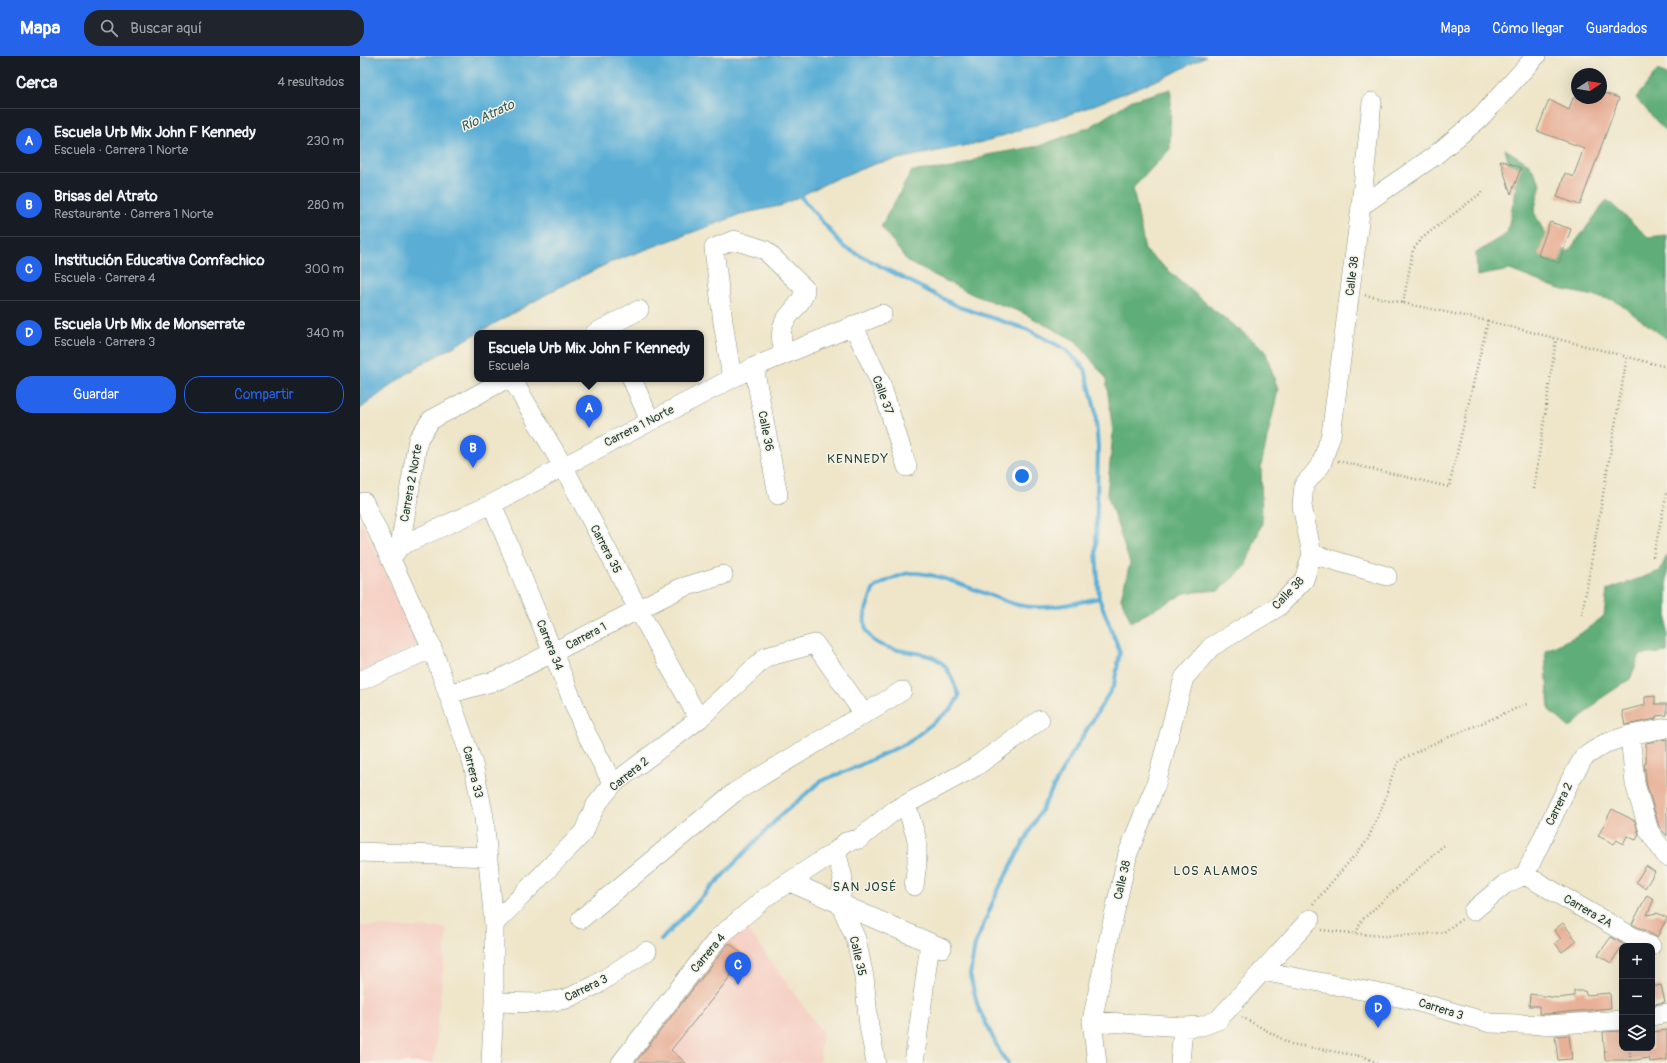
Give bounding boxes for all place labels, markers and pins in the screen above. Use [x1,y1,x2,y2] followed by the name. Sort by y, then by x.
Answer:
[576,395,602,428] pin: A
[460,435,486,468] pin: B
[725,952,751,985] pin: C
[1365,995,1391,1028] pin: D

